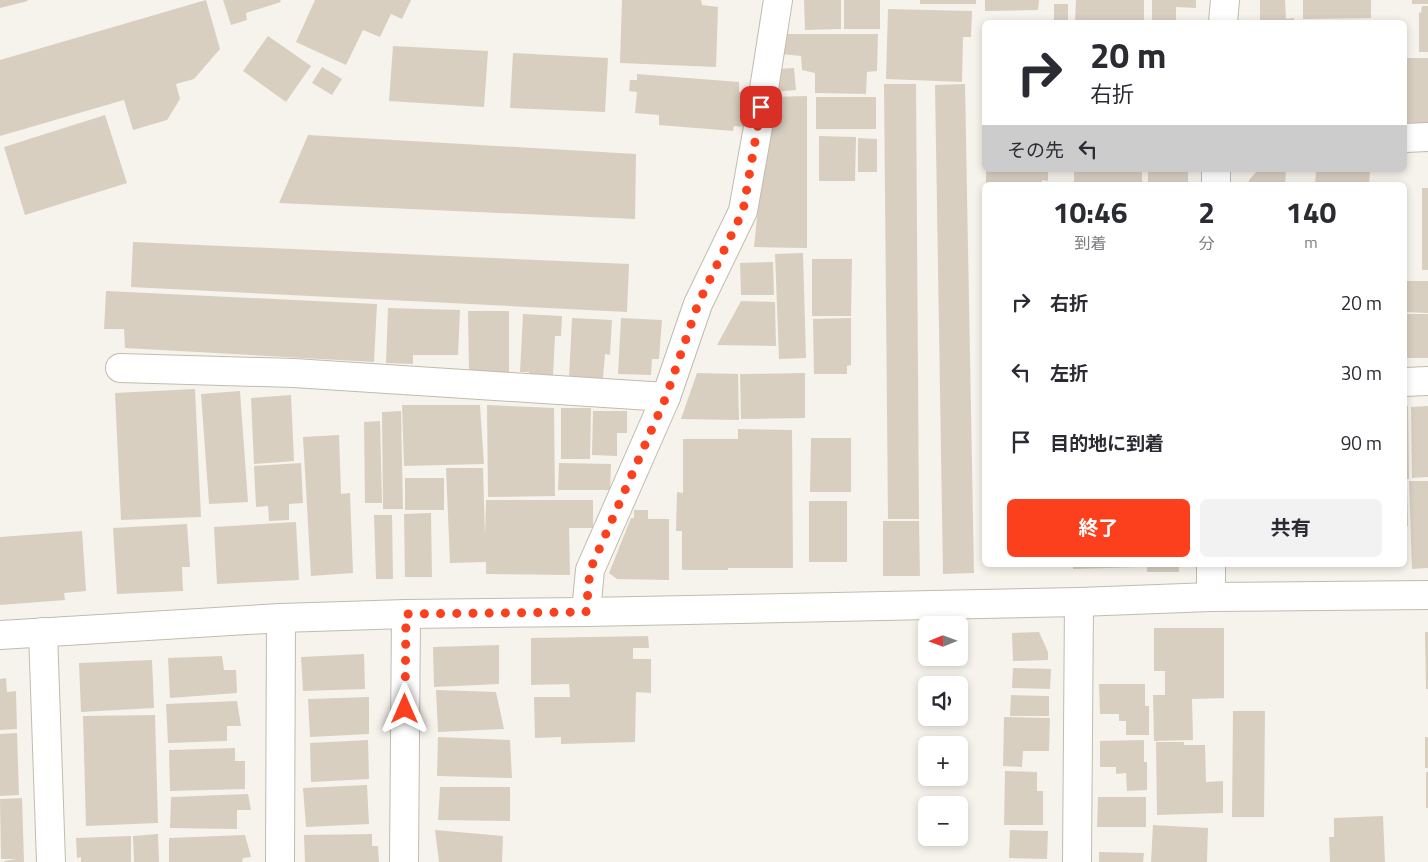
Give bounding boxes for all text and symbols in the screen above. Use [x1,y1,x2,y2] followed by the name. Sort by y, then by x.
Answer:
[1090,28,1166,82] text: 20 m
[1007,40,1072,105] icon: right
[1090,77,1134,111] text: 右折
[740,86,782,128] pin
[747,93,775,121] icon: arrive
[1007,135,1064,164] text: その先
[1074,135,1102,163] icon: left
[1053,189,1128,235] text: 10:46
[1198,189,1215,235] text: 2
[1286,189,1336,235] text: 140
[1304,230,1318,254] text: m
[1074,231,1106,255] text: 到着
[1199,231,1215,255] text: 分
[1007,288,1035,316] icon: right
[1050,288,1088,317] text: 右折
[1341,288,1382,317] text: 20 m
[1007,358,1035,386] icon: left
[1050,358,1088,387] text: 左折
[1341,358,1382,387] text: 30 m
[1007,428,1035,456] icon: arrive
[1050,428,1164,457] text: 目的地に到着
[1341,428,1382,457] text: 90 m
[1007,499,1190,557] button: 終了
[1200,499,1382,557] button: 共有
[918,616,968,666] north arrow
[918,616,968,846] map controls
[918,676,968,726] button: sound
[378,682,430,734] position arrow
[918,736,968,786] button: +
[918,796,968,846] button: −

